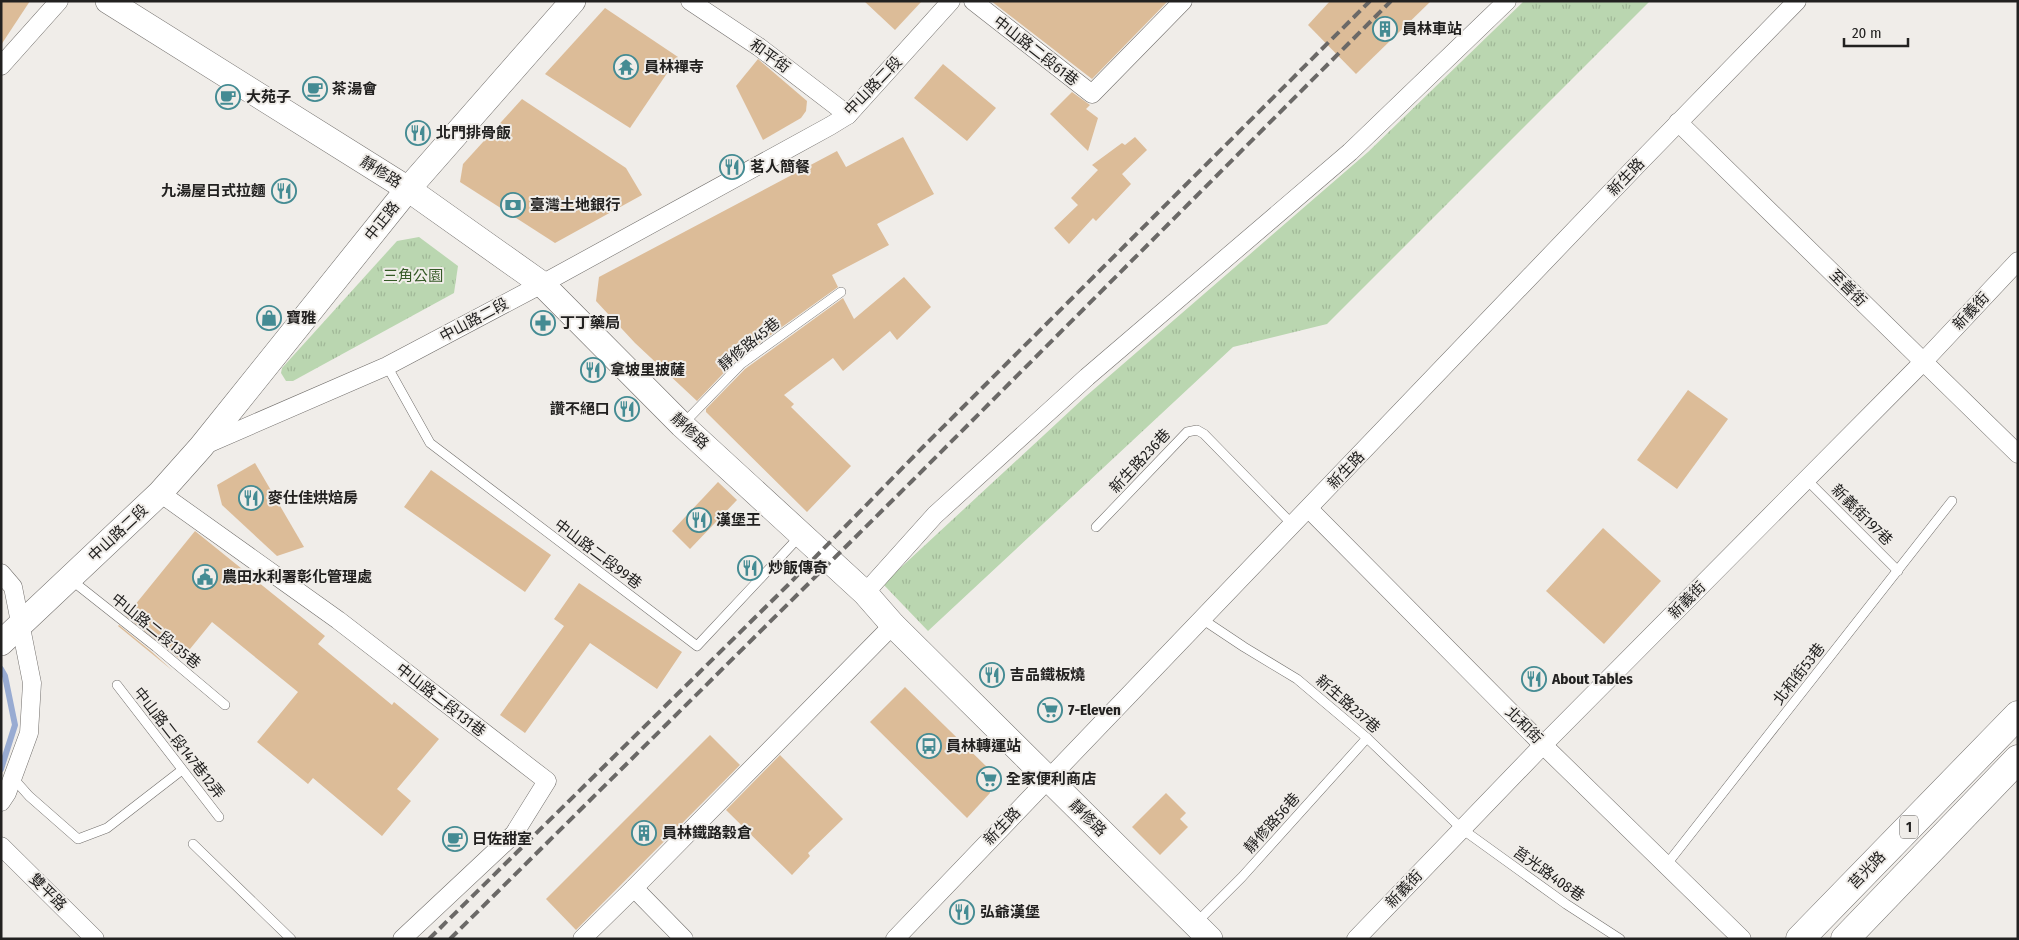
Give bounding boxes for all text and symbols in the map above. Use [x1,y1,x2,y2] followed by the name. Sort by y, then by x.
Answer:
[990,12,1082,90] street label: 中山路二段61巷
[1844,15,1908,47] scale bar
[1372,16,1398,42] building icon: 員林車站
[1402,20,1462,38] place label: 員林車站
[1852,24,1882,42] text: 20 m
[747,35,793,77] street label: 和平街
[840,53,906,119] street label: 中山路二段
[613,54,639,80] temple icon: 員林禪寺
[644,58,704,76] place label: 員林禪寺
[302,76,328,102] cafe icon: 茶湯會
[332,80,377,98] place label: 茶湯會
[215,84,241,110] cafe icon: 大苑子
[246,88,291,106] place label: 大苑子
[405,120,431,146] restaurant icon: 北門排骨飯
[436,124,511,142] place label: 北門排骨飯
[357,152,405,192] street label: 靜修路
[719,154,745,180] restaurant icon: 茗人簡餐
[1604,155,1648,199] street label: 新生路
[750,158,810,176] place label: 茗人簡餐
[271,178,297,204] restaurant icon: 九湯屋日式拉麵
[161,182,266,200] place label: 九湯屋日式拉麵
[500,192,526,218] bank icon: 臺灣土地銀行
[530,196,620,214] place label: 臺灣土地銀行
[361,198,403,244] street label: 中正路
[1826,266,1870,310] street label: 至善街
[383,267,443,285] park label: 三角公園
[1949,288,1993,334] street label: 新義街
[437,294,511,346] street label: 中山路二段
[256,305,282,331] shop icon: 寶雅
[286,309,316,327] place label: 寶雅
[530,310,556,336] pharmacy icon: 丁丁藥局
[560,314,620,332] place label: 丁丁藥局
[715,314,783,374] street label: 靜修路45巷
[580,357,606,383] restaurant icon: 拿坡里披薩
[610,361,685,379] place label: 拿坡里披薩
[614,396,640,422] restaurant icon: 讚不絕口
[550,400,610,418] place label: 讚不絕口
[667,409,713,453] street label: 靜修路
[1106,425,1174,497] street label: 新生路236巷
[1324,448,1368,492] street label: 新生路
[1828,481,1896,549] street label: 新義街197巷
[238,485,264,511] restaurant icon: 麥仕佳烘焙房
[268,489,358,507] place label: 麥仕佳烘焙房
[84,501,152,565] street label: 中山路二段
[686,507,712,533] restaurant icon: 漢堡王
[716,511,761,529] place label: 漢堡王
[551,515,645,593] street label: 中山路二段99巷
[737,555,763,581] restaurant icon: 炒飯傳奇
[768,559,828,577] place label: 炒飯傳奇
[192,564,218,590] public building icon: 農田水利署彰化管理處
[222,568,372,586] place label: 農田水利署彰化管理處
[1665,578,1709,622] street label: 新義街
[108,590,204,672] street label: 中山路二段135巷
[1769,639,1829,709] street label: 北和街53巷
[393,660,489,740] street label: 中山路二段131巷
[979,662,1005,688] restaurant icon: 吉品鐵板燒
[1010,666,1085,684] place label: 吉品鐵板燒
[1521,666,1547,692] restaurant icon: About Tables
[1551,670,1633,688] place label: About Tables
[1312,671,1384,737] street label: 新生路237巷
[130,684,228,802] street label: 中山路二段147巷12弄
[1037,697,1063,723] supermarket icon: 7-Eleven
[1068,701,1121,719] place label: 7-Eleven
[1502,703,1546,747] street label: 北和街
[916,733,942,759] bus stop icon: 員林轉運站
[946,737,1021,755] place label: 員林轉運站
[976,766,1002,792] supermarket icon: 全家便利商店
[1006,770,1096,788] place label: 全家便利商店
[1240,789,1304,857] street label: 靜修路56巷
[1066,796,1110,840] street label: 靜修路
[980,804,1024,848] street label: 新生路
[1900,816,1918,839] road number: 1
[631,820,657,846] building icon: 員林鐵路穀倉
[662,824,752,842] place label: 員林鐵路穀倉
[442,826,468,852] cafe icon: 日佐甜室
[472,830,532,848] place label: 日佐甜室
[1510,843,1588,905] street label: 莒光路408巷
[1845,848,1889,892] street label: 莒光路
[1382,867,1426,911] street label: 新義街
[26,870,70,914] street label: 雙平路
[949,899,975,925] restaurant icon: 弘爺漢堡
[980,903,1040,921] place label: 弘爺漢堡

